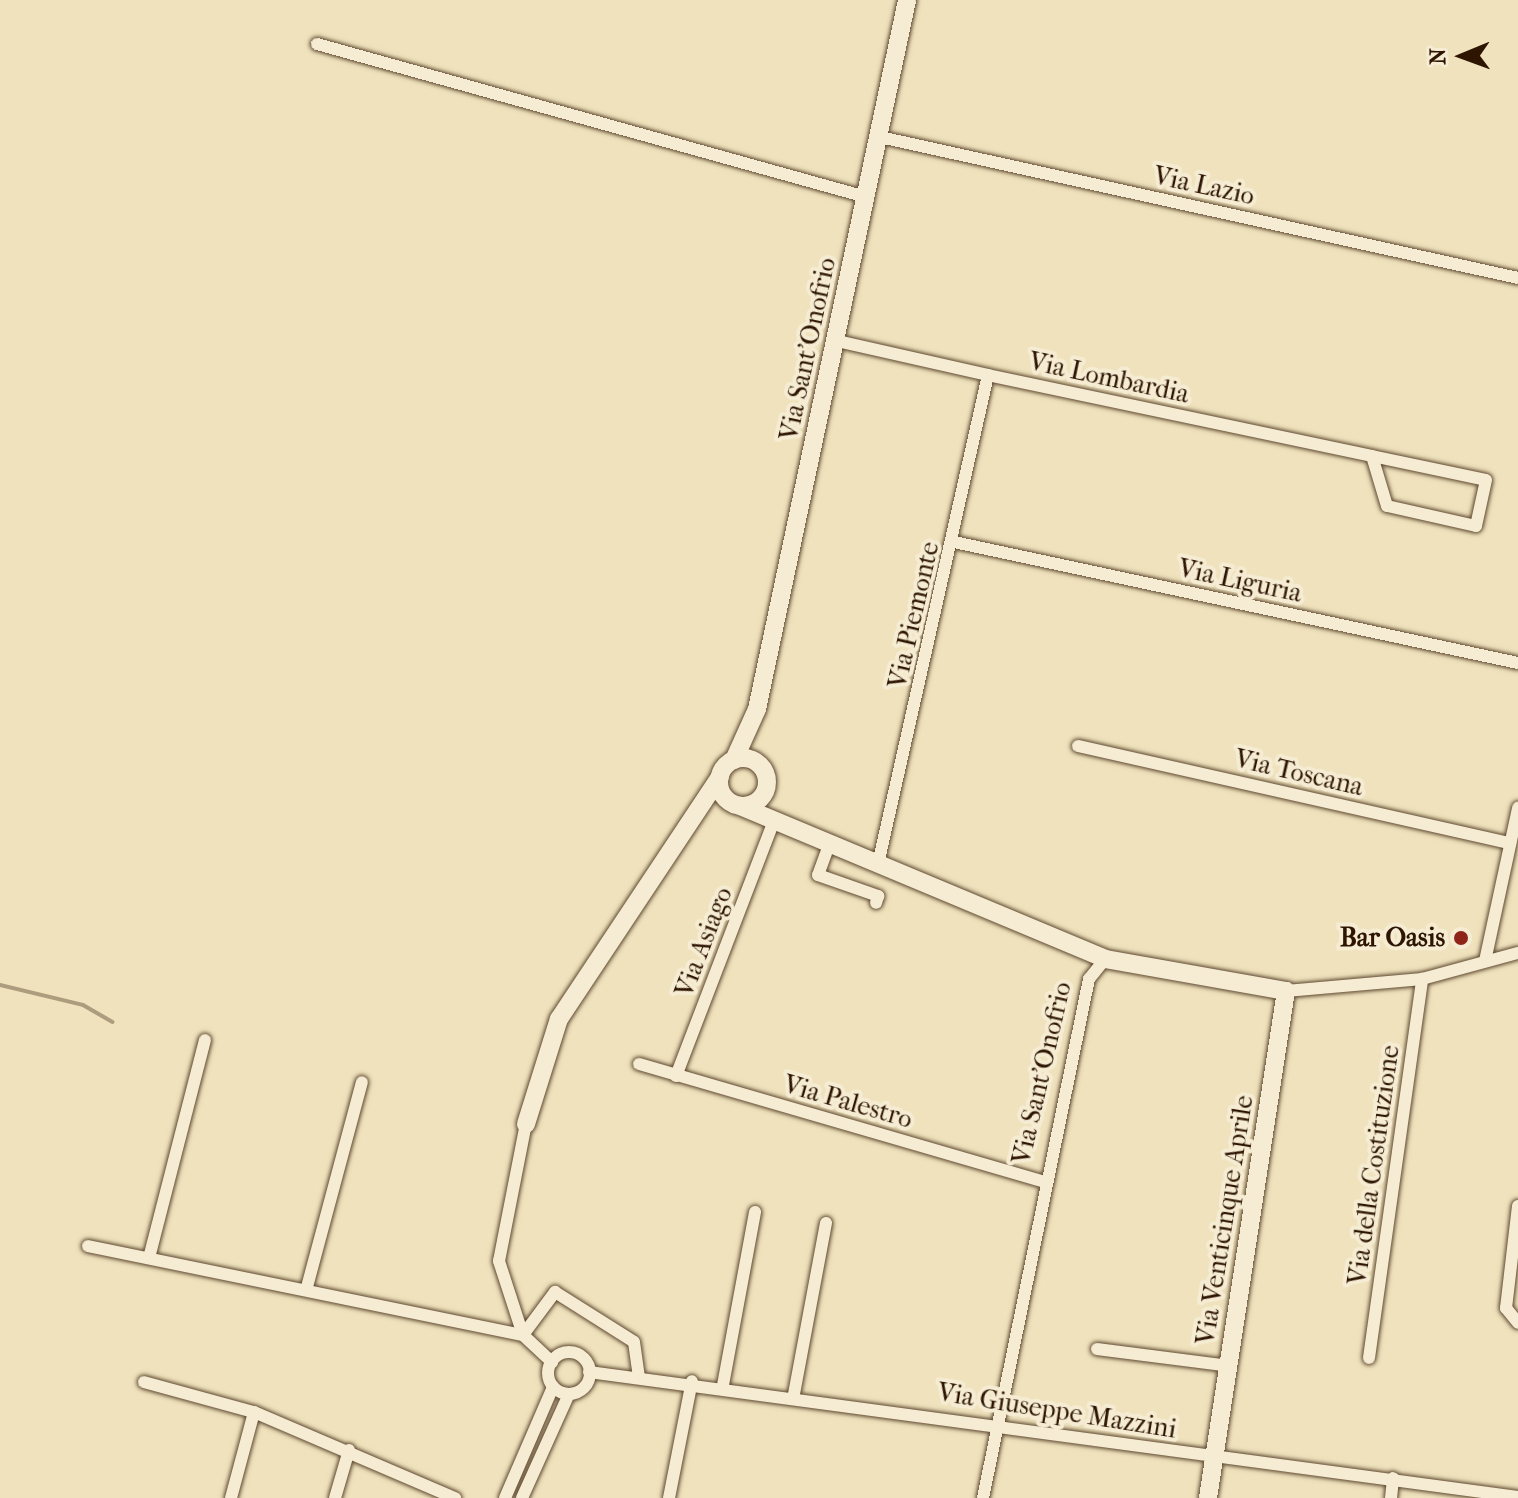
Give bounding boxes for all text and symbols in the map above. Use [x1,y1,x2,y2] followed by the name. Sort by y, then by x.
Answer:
[1422,16,1502,96] north arrow
[1425,48,1451,65] text: N
[1151,160,1257,212] street label: Via Lazio
[773,255,843,443] street label: Via Sant'Onofrio
[1026,346,1192,410] street label: Via Lombardia
[882,539,946,691] street label: Via Piemonte
[1176,553,1304,609] street label: Via Liguria
[1232,743,1366,803] street label: Via Toscana
[669,883,739,1001] street label: Via Asiago
[1340,922,1445,954] place label: Bar Oasis
[1452,929,1470,947] marker: Bar Oasis
[1006,979,1078,1167] street label: Via Sant'Onofrio
[1342,1043,1406,1287] street label: Via della Costituzione
[780,1069,916,1135] street label: Via Palestro
[1190,1093,1260,1347] street label: Via Venticinque Aprile
[935,1377,1179,1445] street label: Via Giuseppe Mazzini

